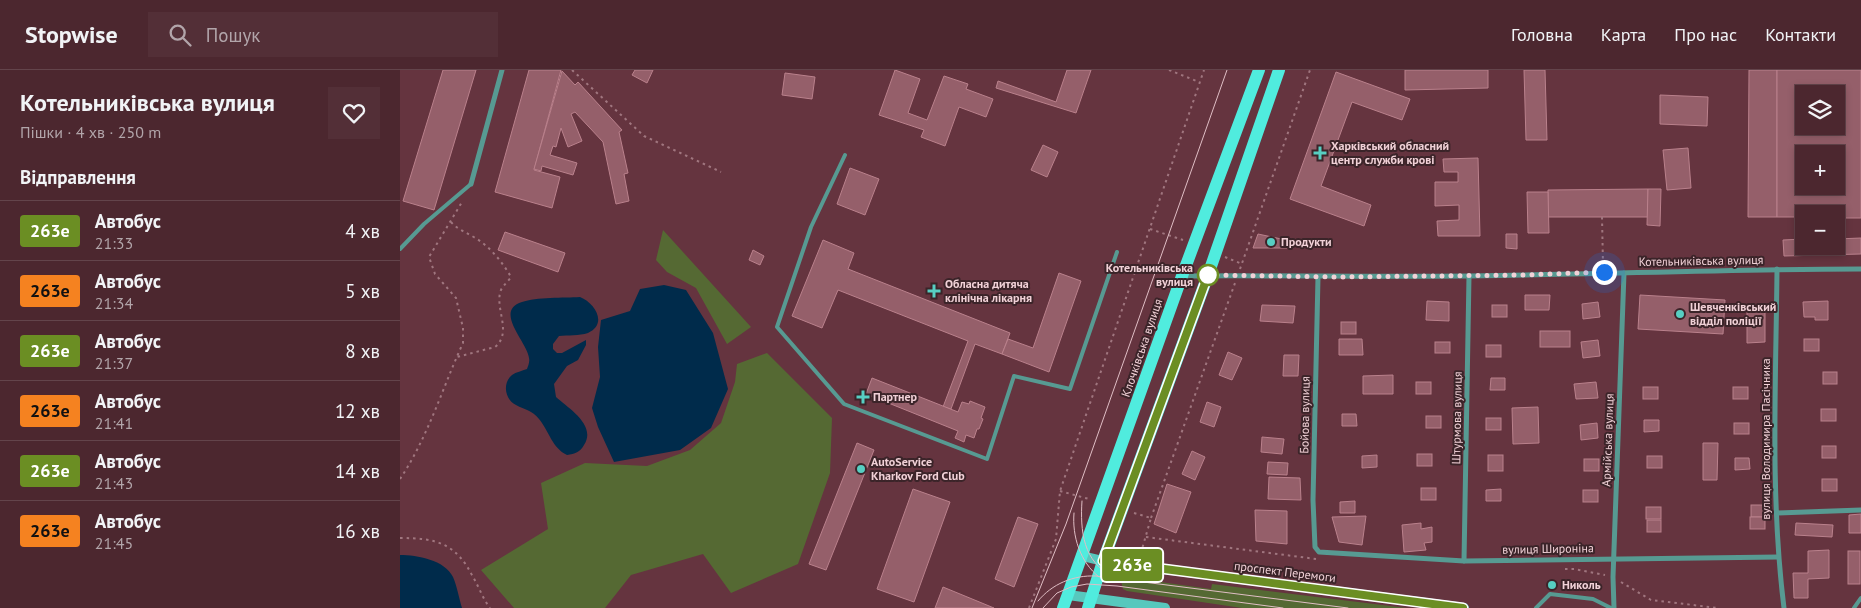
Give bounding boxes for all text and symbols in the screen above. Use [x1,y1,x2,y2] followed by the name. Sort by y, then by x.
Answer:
[148,12,498,57] search box
[25,19,118,50] text: Stopwise
[166,21,194,49] icon: search
[206,23,260,47] text: Пошук
[1511,23,1573,46] text: Головна
[1601,23,1646,46] text: Карта
[1674,23,1737,46] text: Про нас
[1765,23,1836,46] text: Контакти
[1795,85,1845,255] map controls
[1795,85,1845,135] button: layers
[20,87,275,118] text: Котельниківська вулиця
[328,87,380,139] button: heart
[20,122,161,142] text: Пішки · 4 хв · 250 m
[1331,138,1449,167] place label: Харківський обласний центр служби крові
[1795,145,1845,195] button: +
[1313,146,1327,160] marker: Харківський обласний центр служби крові
[20,165,136,189] text: Відправлення
[1795,205,1845,255] button: −
[95,209,161,233] text: Автобус
[30,219,70,242] text: 263e
[345,219,380,243] text: 4 хв
[95,233,133,253] text: 21:33
[1281,234,1332,249] place label: Продукти
[1265,236,1277,248] marker: Продукти
[1638,252,1764,269] street label: Котельниківська вулиця
[1106,260,1193,289] place label: Котельниківська вулиця
[1592,260,1617,285] your location
[1197,264,1219,286] marker: Котельниківська вулиця
[95,269,161,293] text: Автобус
[945,276,1032,305] place label: Обласна дитяча клінічна лікарня
[30,279,70,302] text: 263е
[345,279,380,303] text: 5 хв
[927,284,941,298] marker: Обласна дитяча клінічна лікарня
[95,293,133,313] text: 21:34
[1118,297,1165,399] street label: Клочківська вулиця
[1690,299,1776,328] place label: Шевченківський відділ поліції
[1674,308,1686,320] marker: Шевченківський відділ поліції
[95,329,161,353] text: Автобус
[30,339,70,362] text: 263e
[345,339,380,363] text: 8 хв
[95,353,133,373] text: 21:37
[1758,358,1773,520] street label: вулиця Володимира Пасічника
[1448,371,1465,465] street label: Штурмова вулиця
[1296,376,1313,454] street label: Бойова вулиця
[95,389,161,413] text: Автобус
[873,389,918,404] place label: Партнер
[857,391,869,403] marker: Партнер
[1598,393,1617,487] street label: Армійська вулиця
[30,399,70,422] text: 263е
[335,399,380,423] text: 12 хв
[95,413,133,433] text: 21:41
[95,449,161,473] text: Автобус
[871,454,965,483] place label: AutoService Kharkov Ford Club
[30,459,70,482] text: 263e
[335,459,380,483] text: 14 хв
[855,463,867,475] marker: AutoService Kharkov Ford Club
[95,473,133,493] text: 21:43
[95,509,161,533] text: Автобус
[30,519,70,542] text: 263е
[335,519,380,543] text: 16 хв
[95,533,133,553] text: 21:45
[1502,540,1594,557] street label: вулиця Широніна
[1097,549,1167,581] line badge: 263e
[1112,553,1152,576] text: 263e
[1233,558,1337,585] street label: проспект Перемоги
[1562,577,1601,592] place label: Николь
[1546,579,1558,591] marker: Николь

